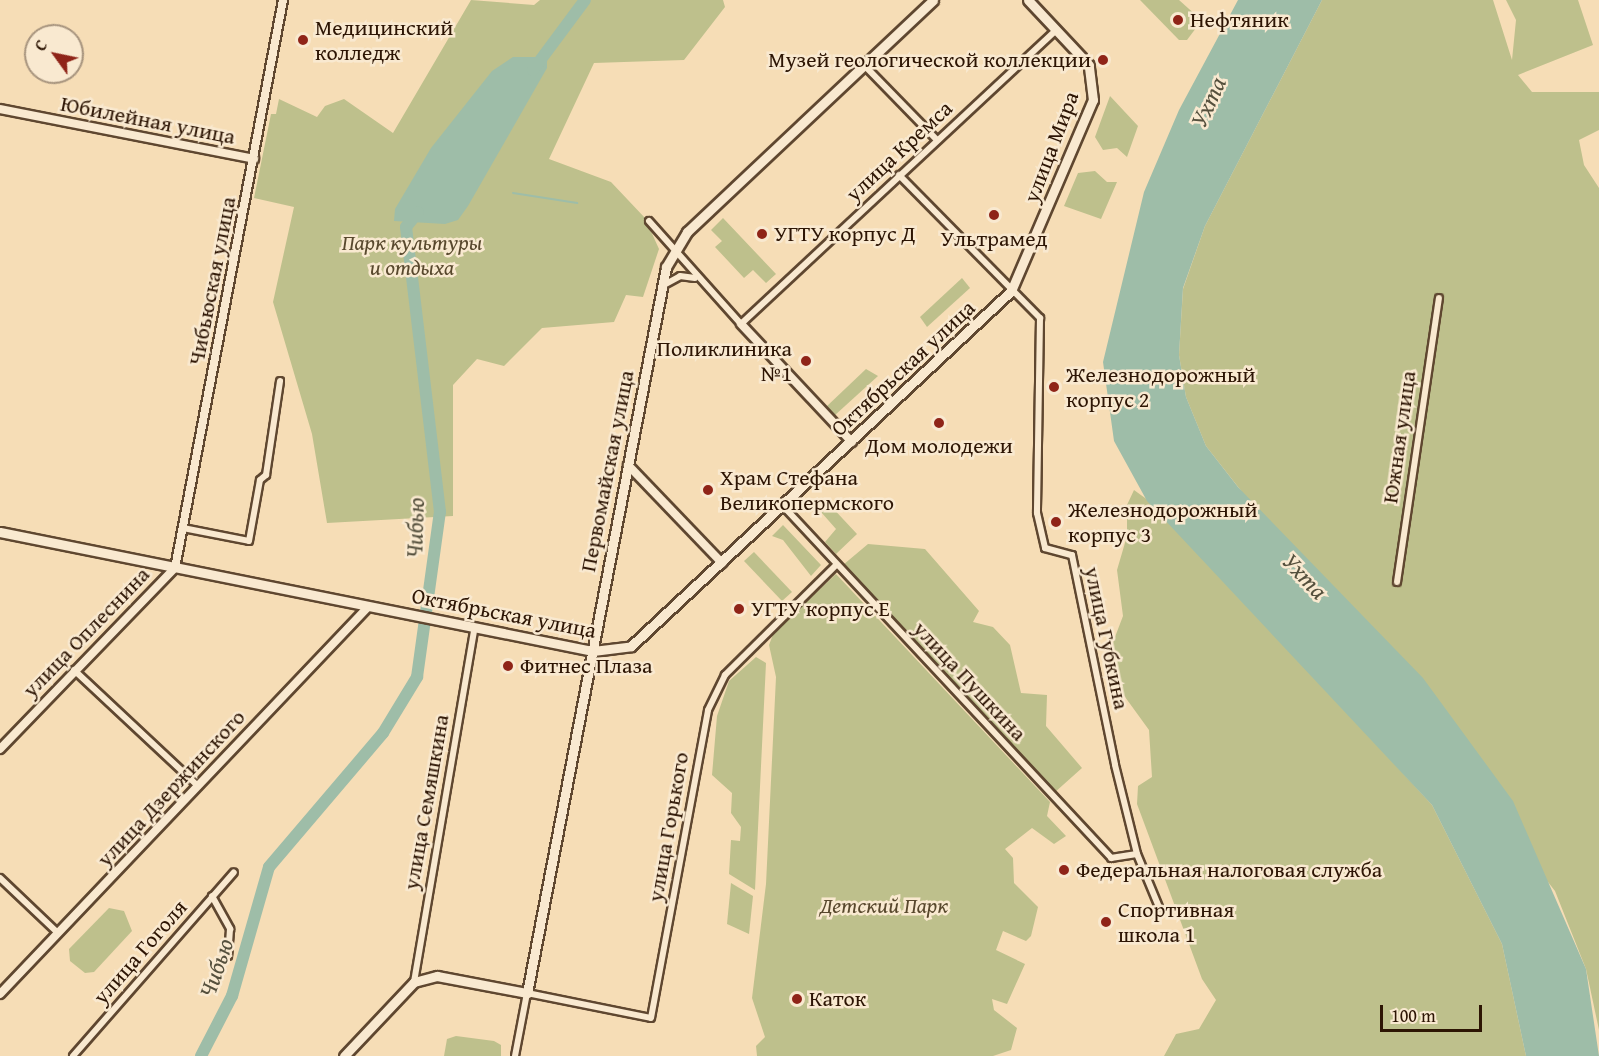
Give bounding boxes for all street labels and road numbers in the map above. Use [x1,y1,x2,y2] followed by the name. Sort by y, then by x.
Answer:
[1018,88,1084,206] street label: улица Мира
[58,90,238,150] street label: Юбилейная улица
[840,95,958,207] street label: улица Кремса
[183,194,241,368] street label: Чибьюская улица
[826,294,980,442] street label: Октябрьская улица
[575,368,639,574] street label: Первомайская улица
[1377,369,1421,505] street label: Южная улица
[17,561,155,703] street label: улица Оплеснина
[1079,564,1135,712] street label: улица Губкина
[410,582,598,644] street label: Октябрьская улица
[908,616,1032,746] street label: улица Пушкина
[91,704,251,872] street label: улица Дзержинского
[398,712,454,892] street label: улица Семяшкина
[642,750,694,904] street label: улица Горького
[87,894,193,1010] street label: улица Гоголя

